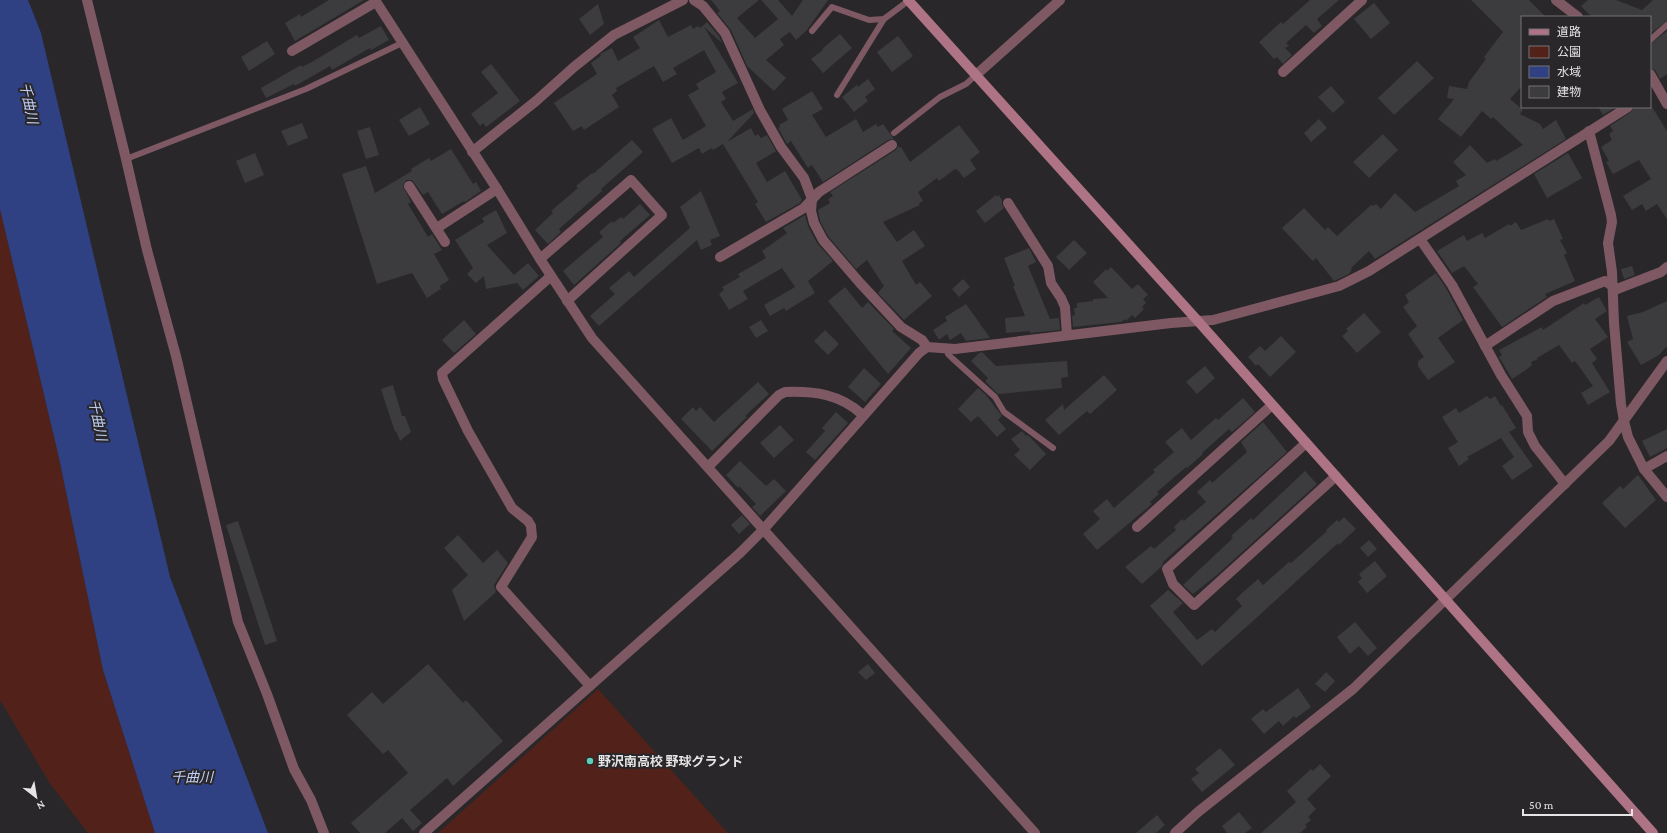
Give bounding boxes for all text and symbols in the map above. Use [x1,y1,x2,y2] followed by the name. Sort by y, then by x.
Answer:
[1521,16,1651,108] legend
[1557,25,1581,39] text: 道路
[1557,45,1581,59] text: 公園
[1557,65,1581,79] text: 水域
[17,81,42,127] water label: 千曲川
[1557,85,1581,99] text: 建物
[86,398,111,444] water label: 千曲川
[598,754,744,769] place label: 野沢南高校 野球グランド
[585,756,595,766] marker: 野沢南高校 野球グランド
[171,769,215,785] water label: 千曲川
[16,777,56,817] north arrow
[1523,791,1632,817] scale bar
[34,798,47,813] text: N
[1529,798,1554,812] text: 50 m

